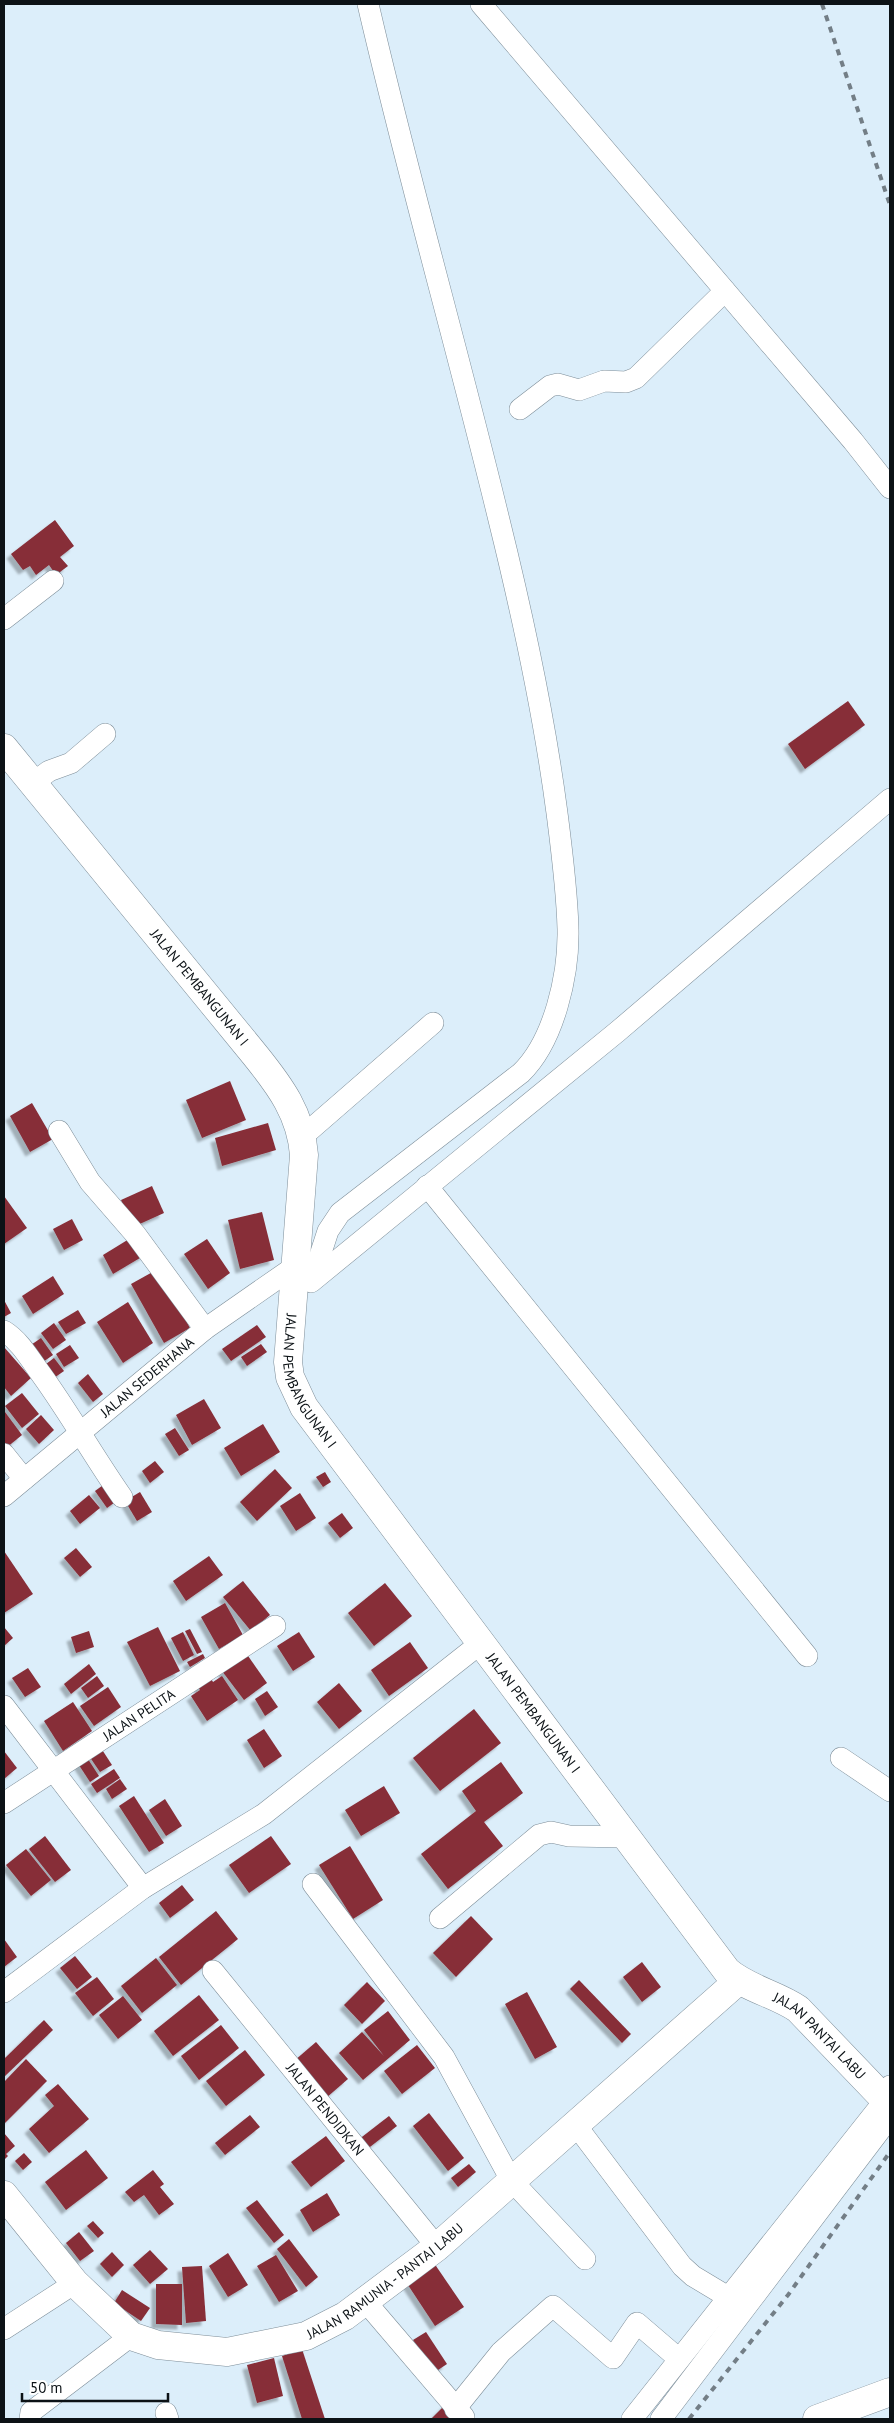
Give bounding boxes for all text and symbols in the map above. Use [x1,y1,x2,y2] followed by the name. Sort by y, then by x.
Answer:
[146,924,253,1049] street label: JALAN PEMBANGUNAN I
[279,1312,341,1452] street label: JALAN PEMBANGUNAN I
[96,1333,198,1422] street label: JALAN SEDERHANA
[482,1648,584,1777] street label: JALAN PEMBANGUNAN I
[98,1684,179,1746] street label: JALAN PELITA
[769,1988,870,2083] street label: JALAN PANTAI LABU
[282,2059,368,2159] street label: JALAN PENDIDKAN
[303,2219,467,2344] street label: JALAN RAMUNIA - PANTAI LABU
[22,2370,169,2402] scale bar
[30,2378,63,2397] text: 50 m

